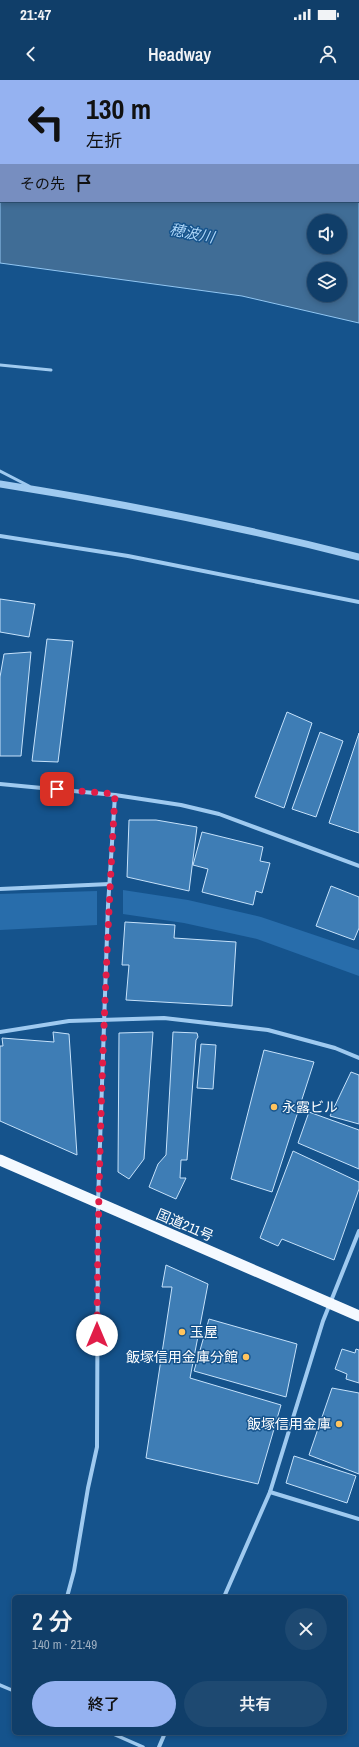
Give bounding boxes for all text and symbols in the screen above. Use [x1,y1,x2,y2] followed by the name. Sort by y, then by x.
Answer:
[20,4,51,25] text: 21:47
[148,42,211,67] text: Headway
[20,43,42,65] icon: back
[317,43,339,65] icon: person
[86,90,151,128] text: 130 m
[20,96,72,148] icon: left
[86,128,122,153] text: 左折
[73,172,95,194] icon: arrive
[20,173,65,194] text: その先
[307,214,347,302] map controls
[307,214,347,254] button: sound
[168,218,218,248] water label: 穂波川
[307,262,347,302] button: layers
[40,772,74,806] pin
[46,778,68,800] icon: arrive
[282,1098,338,1116] place label: 永露ビル
[269,1102,279,1112] marker: 永露ビル
[154,1205,216,1245] street label: 国道211号
[76,1314,118,1356] position arrow
[190,1323,218,1341] place label: 玉屋
[177,1327,187,1337] marker: 玉屋
[126,1348,238,1366] place label: 飯塚信用金庫分館
[241,1352,251,1362] marker: 飯塚信用金庫分館
[247,1415,331,1433] place label: 飯塚信用金庫
[334,1419,344,1429] marker: 飯塚信用金庫
[32,1605,72,1637] text: 2 分
[285,1608,327,1650] button: close
[32,1636,97,1653] text: 140 m · 21:49
[32,1681,176,1727] button: 終了
[184,1681,327,1727] button: 共有

